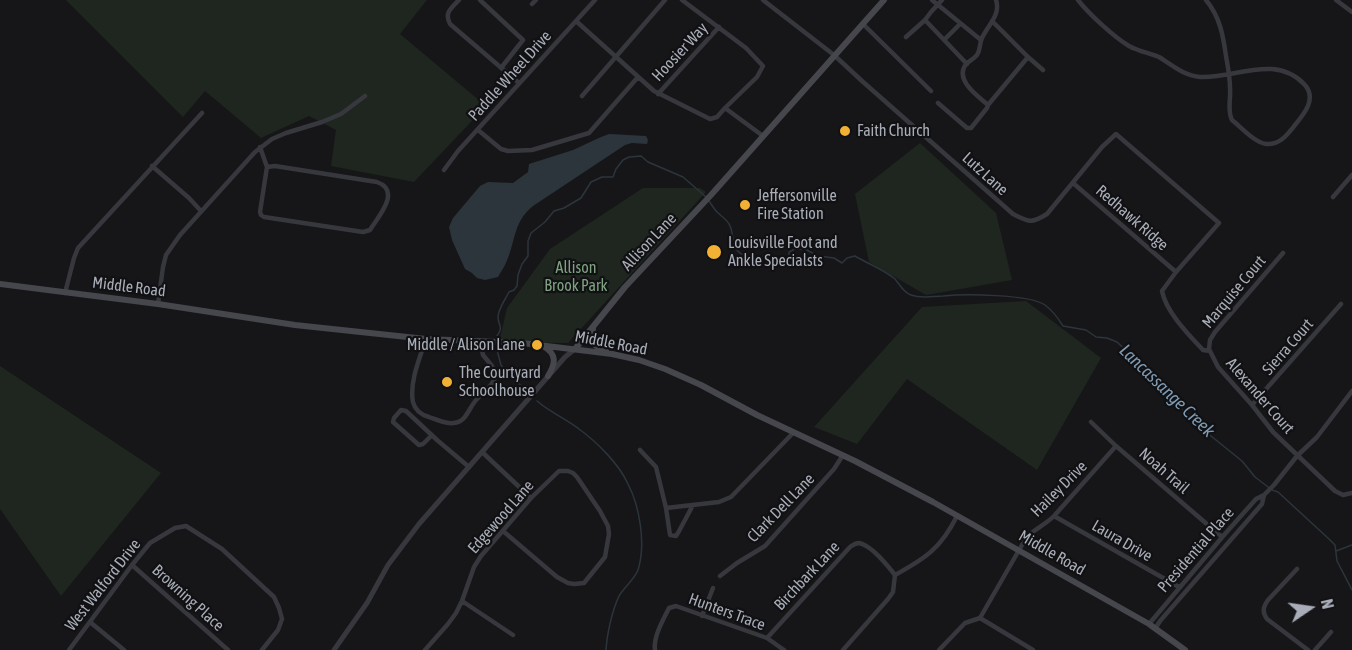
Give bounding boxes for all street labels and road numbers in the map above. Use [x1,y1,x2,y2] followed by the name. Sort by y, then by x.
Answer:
[648,19,712,85] street label: Hoosier Way
[464,27,556,125] street label: Paddle Wheel Drive
[958,148,1012,200] street label: Lutz Lane
[1092,181,1172,255] street label: Redhawk Ridge
[618,209,680,275] street label: Allison Lane
[1198,252,1270,332] street label: Marquise Court
[91,273,167,301] street label: Middle Road
[1258,315,1318,379] street label: Sierra Court
[573,327,649,359] street label: Middle Road
[1222,354,1298,438] street label: Alexander Court
[1135,444,1193,498] street label: Noah Trail
[1027,457,1091,521] street label: Hailey Drive
[743,470,819,546] street label: Clark Dell Lane
[464,476,538,558] street label: Edgewood Lane
[1154,503,1238,597] street label: Presidential Place
[1088,516,1156,566] street label: Laura Drive
[1015,526,1089,580] street label: Middle Road
[61,535,145,635] street label: West Walford Drive
[770,538,844,614] street label: Birchbark Lane
[148,561,228,635] street label: Browning Place
[686,589,768,635] street label: Hunters Trace

